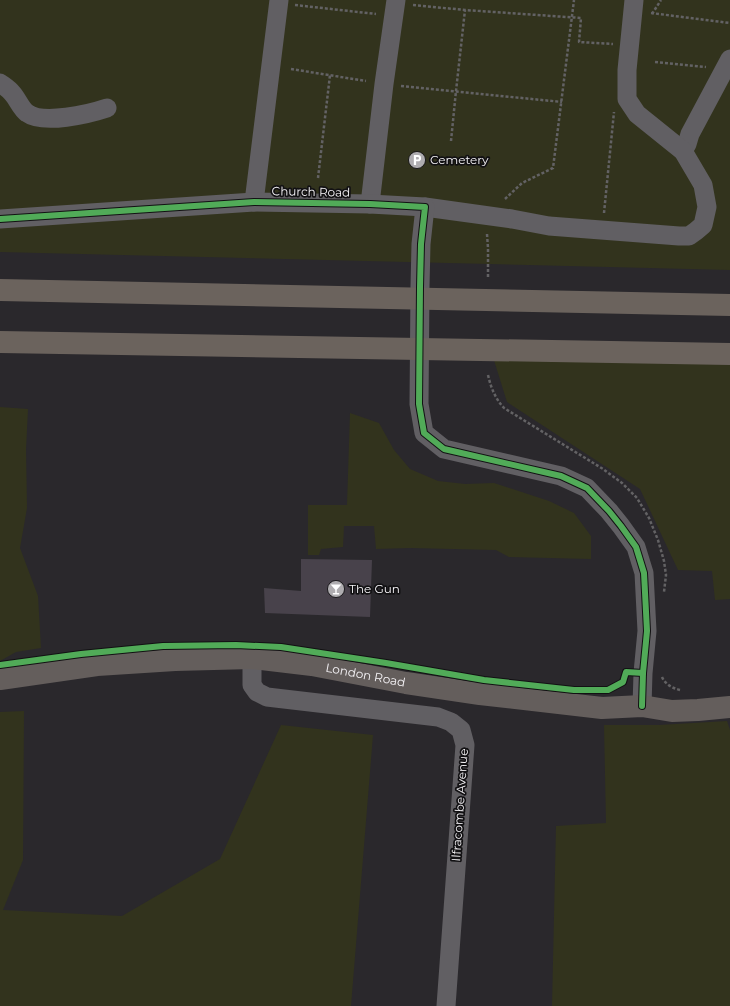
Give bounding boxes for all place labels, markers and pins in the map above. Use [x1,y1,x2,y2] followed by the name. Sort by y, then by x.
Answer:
[407,150,427,170] parking icon: Cemetery
[430,152,489,167] place label: Cemetery
[326,579,346,599] bar icon: The Gun
[349,581,400,596] place label: The Gun

